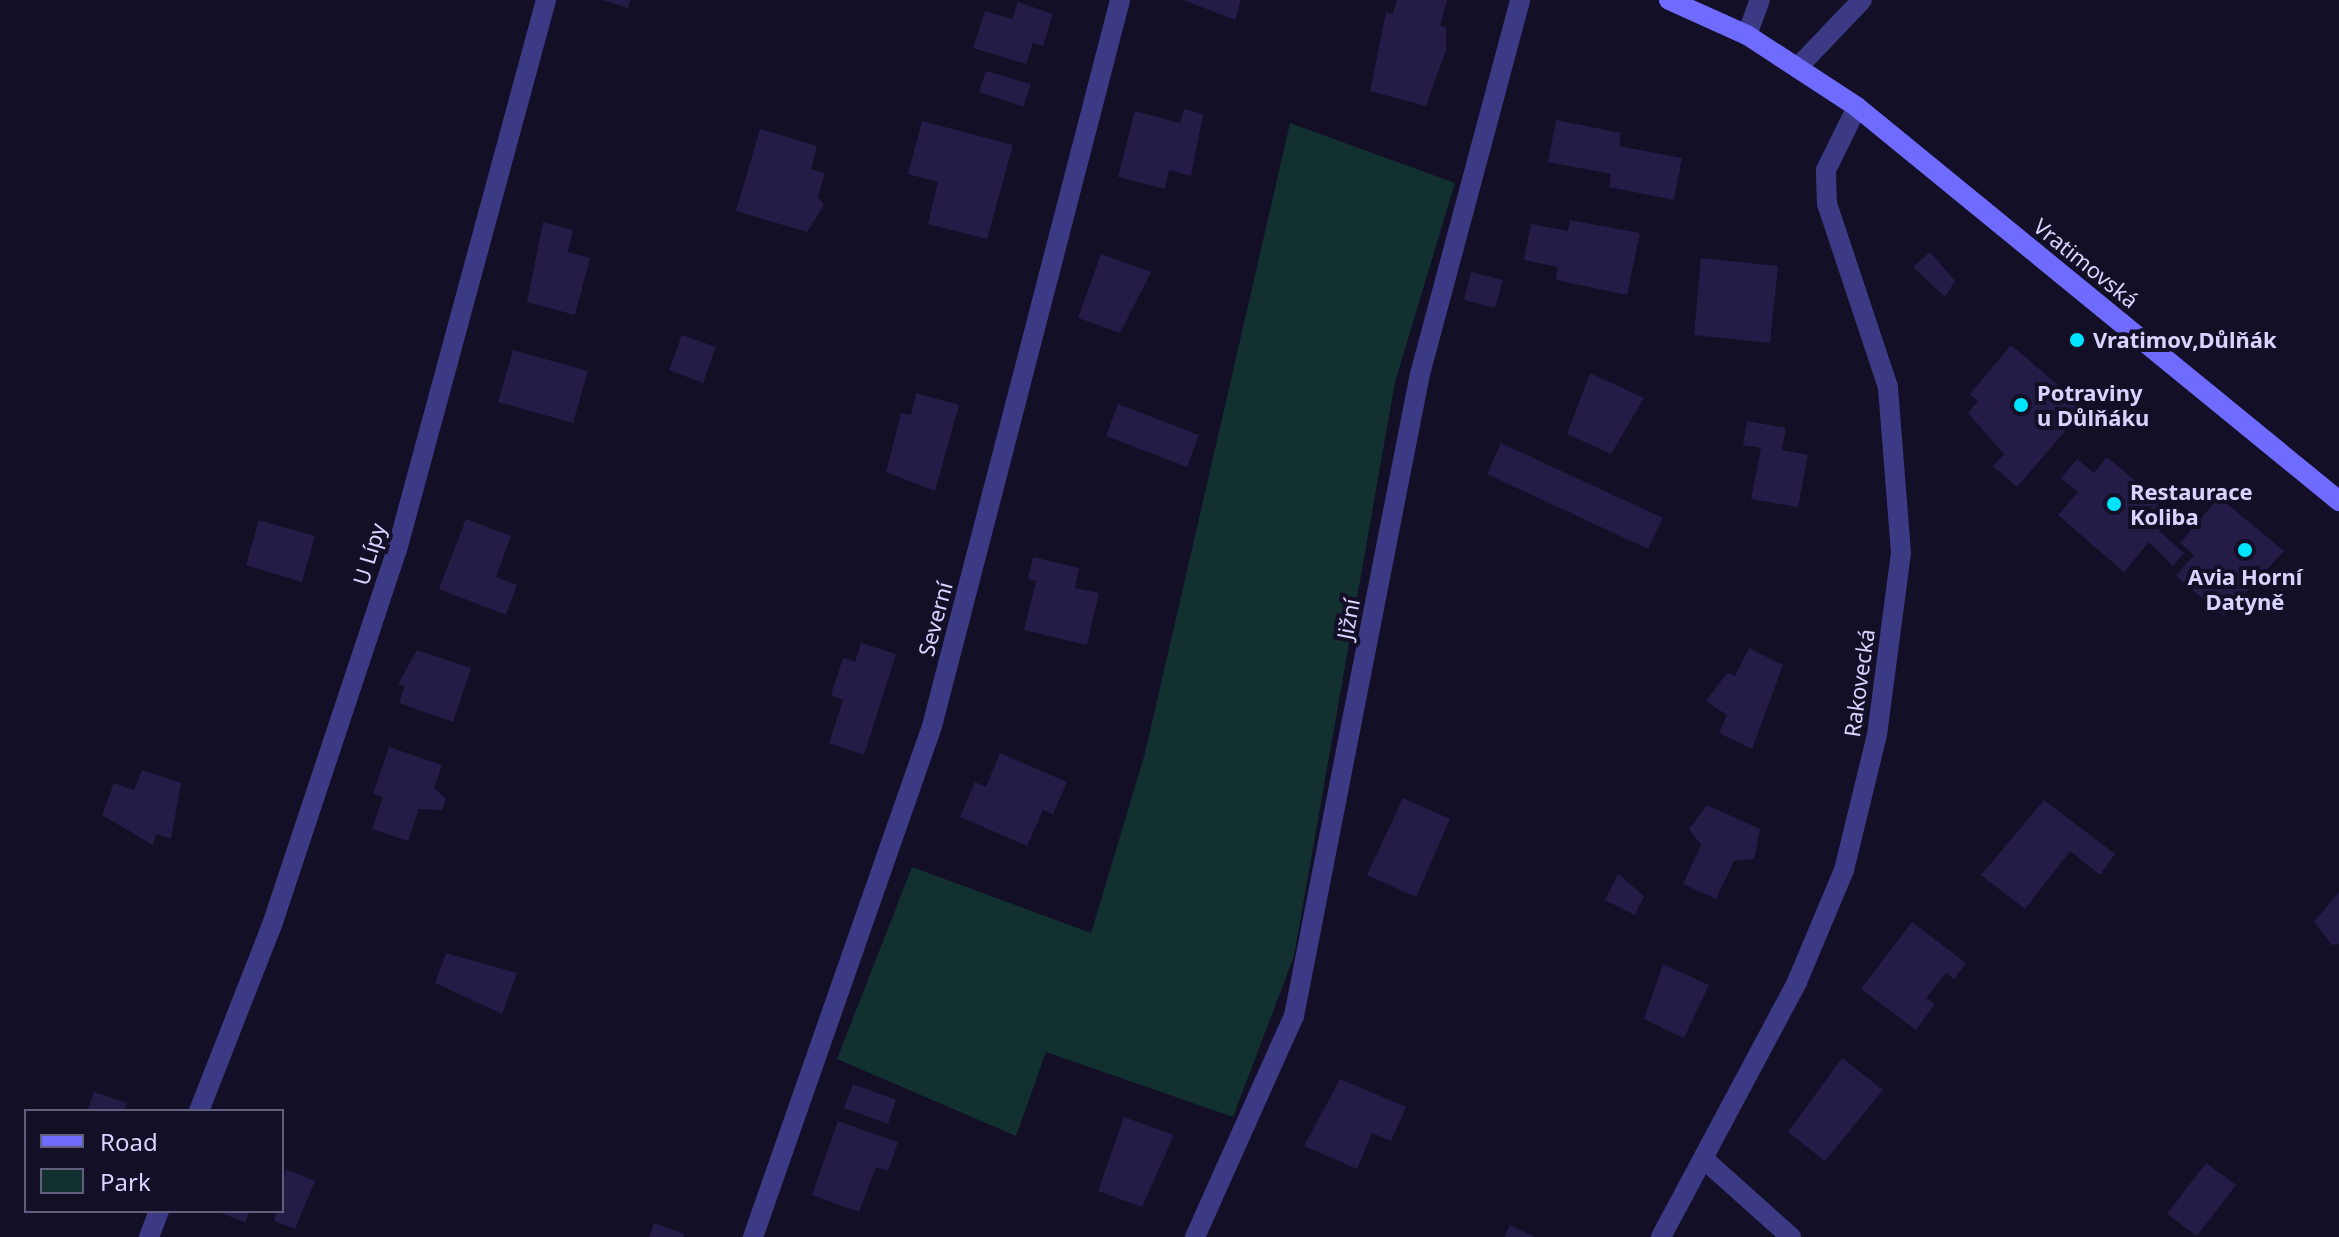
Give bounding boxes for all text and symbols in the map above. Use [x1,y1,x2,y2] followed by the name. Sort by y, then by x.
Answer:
[2028,213,2144,313] street label: Vratimovská
[2093,327,2277,353] place label: Vratimov,Důlňák
[2068,331,2086,349] marker: Vratimov,Důlňák
[2037,379,2149,430] place label: Potraviny u Důlňáku
[2012,396,2030,414] marker: Potraviny u Důlňáku
[2130,478,2253,530] place label: Restaurace Koliba
[2105,495,2123,513] marker: Restaurace Koliba
[347,520,391,588] street label: U Lípy
[2236,541,2254,559] marker: Avia Horní Datyně
[2188,563,2302,614] place label: Avia Horní Datyně
[912,579,958,659] street label: Severní
[1331,596,1365,642] street label: Jižní
[1838,627,1880,739] street label: Rakovecká
[24,1109,284,1213] legend
[100,1125,158,1158] text: Road
[100,1165,151,1198] text: Park

